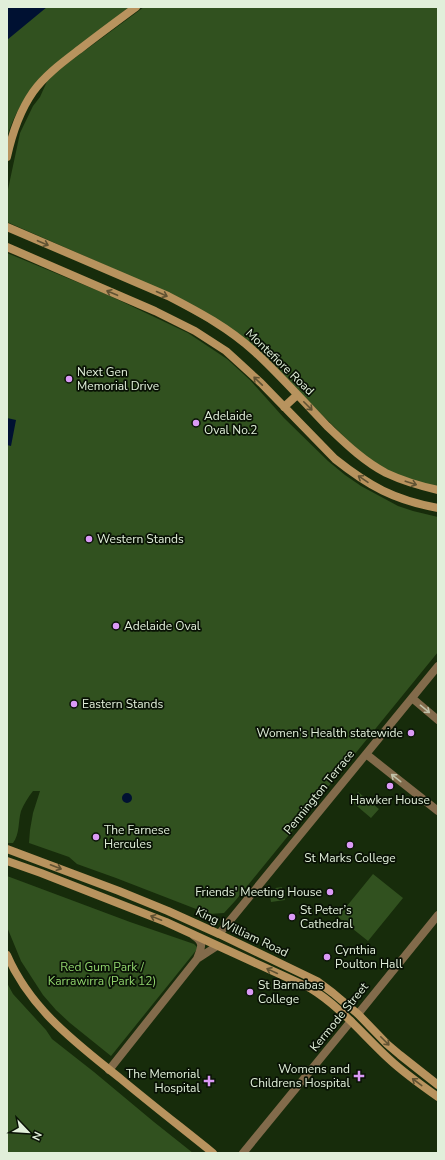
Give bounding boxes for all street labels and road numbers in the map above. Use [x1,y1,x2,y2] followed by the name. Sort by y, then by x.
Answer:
[242,325,318,399] street label: Montefiore Road
[280,747,358,837] street label: Pennington Terrace
[193,903,291,961] street label: King William Road
[306,979,372,1055] street label: Kermode Street

